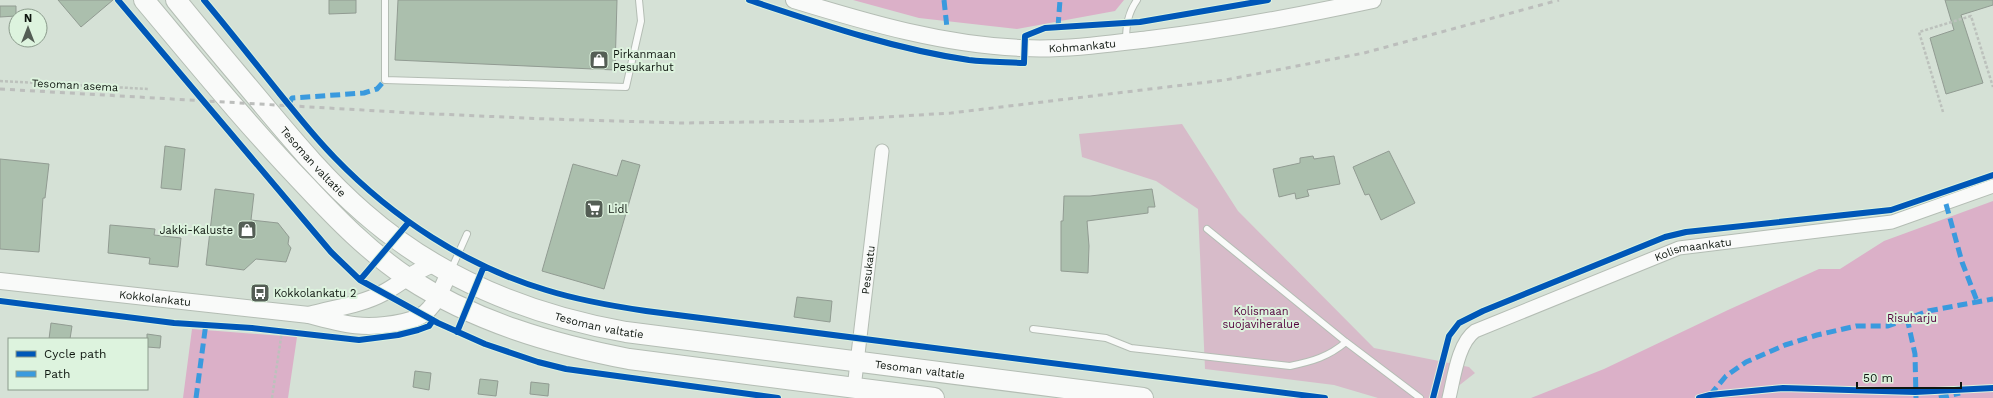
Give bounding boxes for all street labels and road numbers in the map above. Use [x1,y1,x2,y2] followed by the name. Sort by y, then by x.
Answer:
[1049,37,1117,55] street label: Kohmankatu
[31,77,119,94] street label: Tesoman asema
[277,124,348,200] street label: Tesoman valtatie
[1653,236,1732,264] street label: Kolismaankatu
[859,245,878,295] street label: Pesukatu
[118,288,192,309] street label: Kokkolankatu
[553,310,644,341] street label: Tesoman valtatie
[874,358,966,382] street label: Tesoman valtatie

